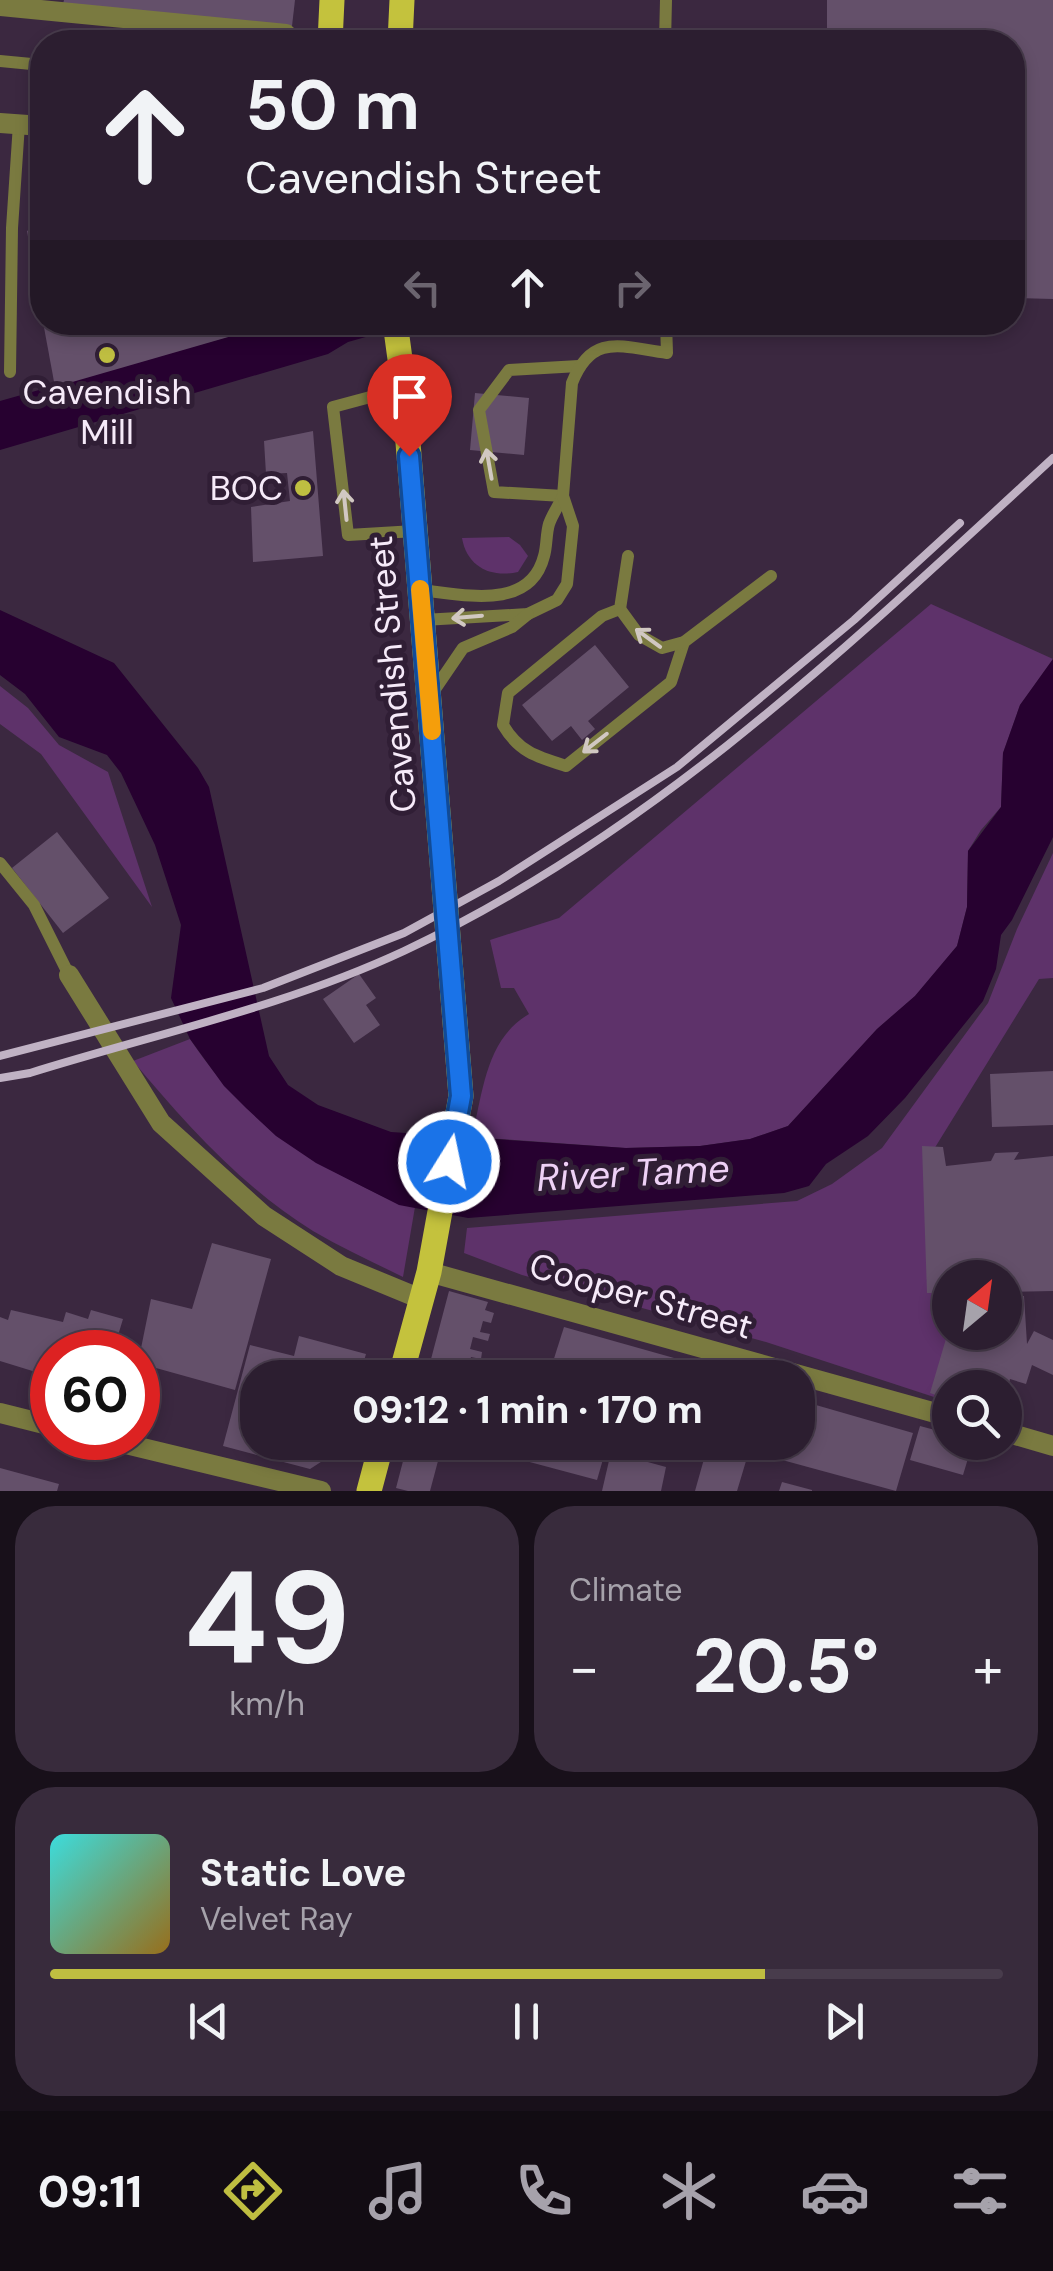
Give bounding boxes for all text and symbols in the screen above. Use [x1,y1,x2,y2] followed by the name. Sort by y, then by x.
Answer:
[245,60,420,151] text: 50 m
[80,70,210,200] icon: ahead
[245,148,602,207] text: Cavendish Street
[395,260,450,315] icon: left
[500,260,555,315] icon: ahead
[605,260,660,315] icon: right
[96,344,118,366] marker: Cavendish Mill
[367,354,452,457] pin
[22,369,192,455] place label: Cavendish Mill
[382,369,437,424] icon: arrive
[479,448,498,481] one-way arrow
[210,465,283,511] place label: BOC
[292,477,314,499] marker: BOC
[335,489,354,521] one-way arrow
[357,534,427,814] street label: Cavendish Street
[451,607,484,626] one-way arrow
[635,628,662,649] one-way arrow
[582,732,609,753] one-way arrow
[397,1110,501,1214] position arrow
[535,1143,731,1203] water label: River Tame
[524,1242,758,1350] street label: Cooper Street
[932,1260,1022,1350] north arrow
[932,1260,1022,1460] map controls
[30,1330,160,1460] speed limit sign: 60
[932,1370,1022,1460] button: search
[352,1385,703,1435] text: 09:12 · 1 min · 170 m
[183,1533,351,1702] text: 49
[569,1569,683,1611] text: Climate
[693,1618,879,1715] text: 20.5°
[569,1632,599,1704] text: −
[973,1632,1003,1704] text: +
[229,1683,305,1725] text: km/h
[200,1848,406,1898] text: Static Love
[200,1898,353,1940] text: Velvet Ray
[181,1994,236,2049] icon: previous
[499,1994,554,2049] icon: pause
[817,1994,872,2049] icon: next
[218,2156,288,2226] icon: directions
[363,2156,433,2226] icon: music
[509,2156,579,2226] icon: phone
[654,2156,724,2226] icon: climate
[800,2156,870,2226] icon: car
[945,2156,1015,2226] icon: filters
[38,2162,142,2221] text: 09:11

